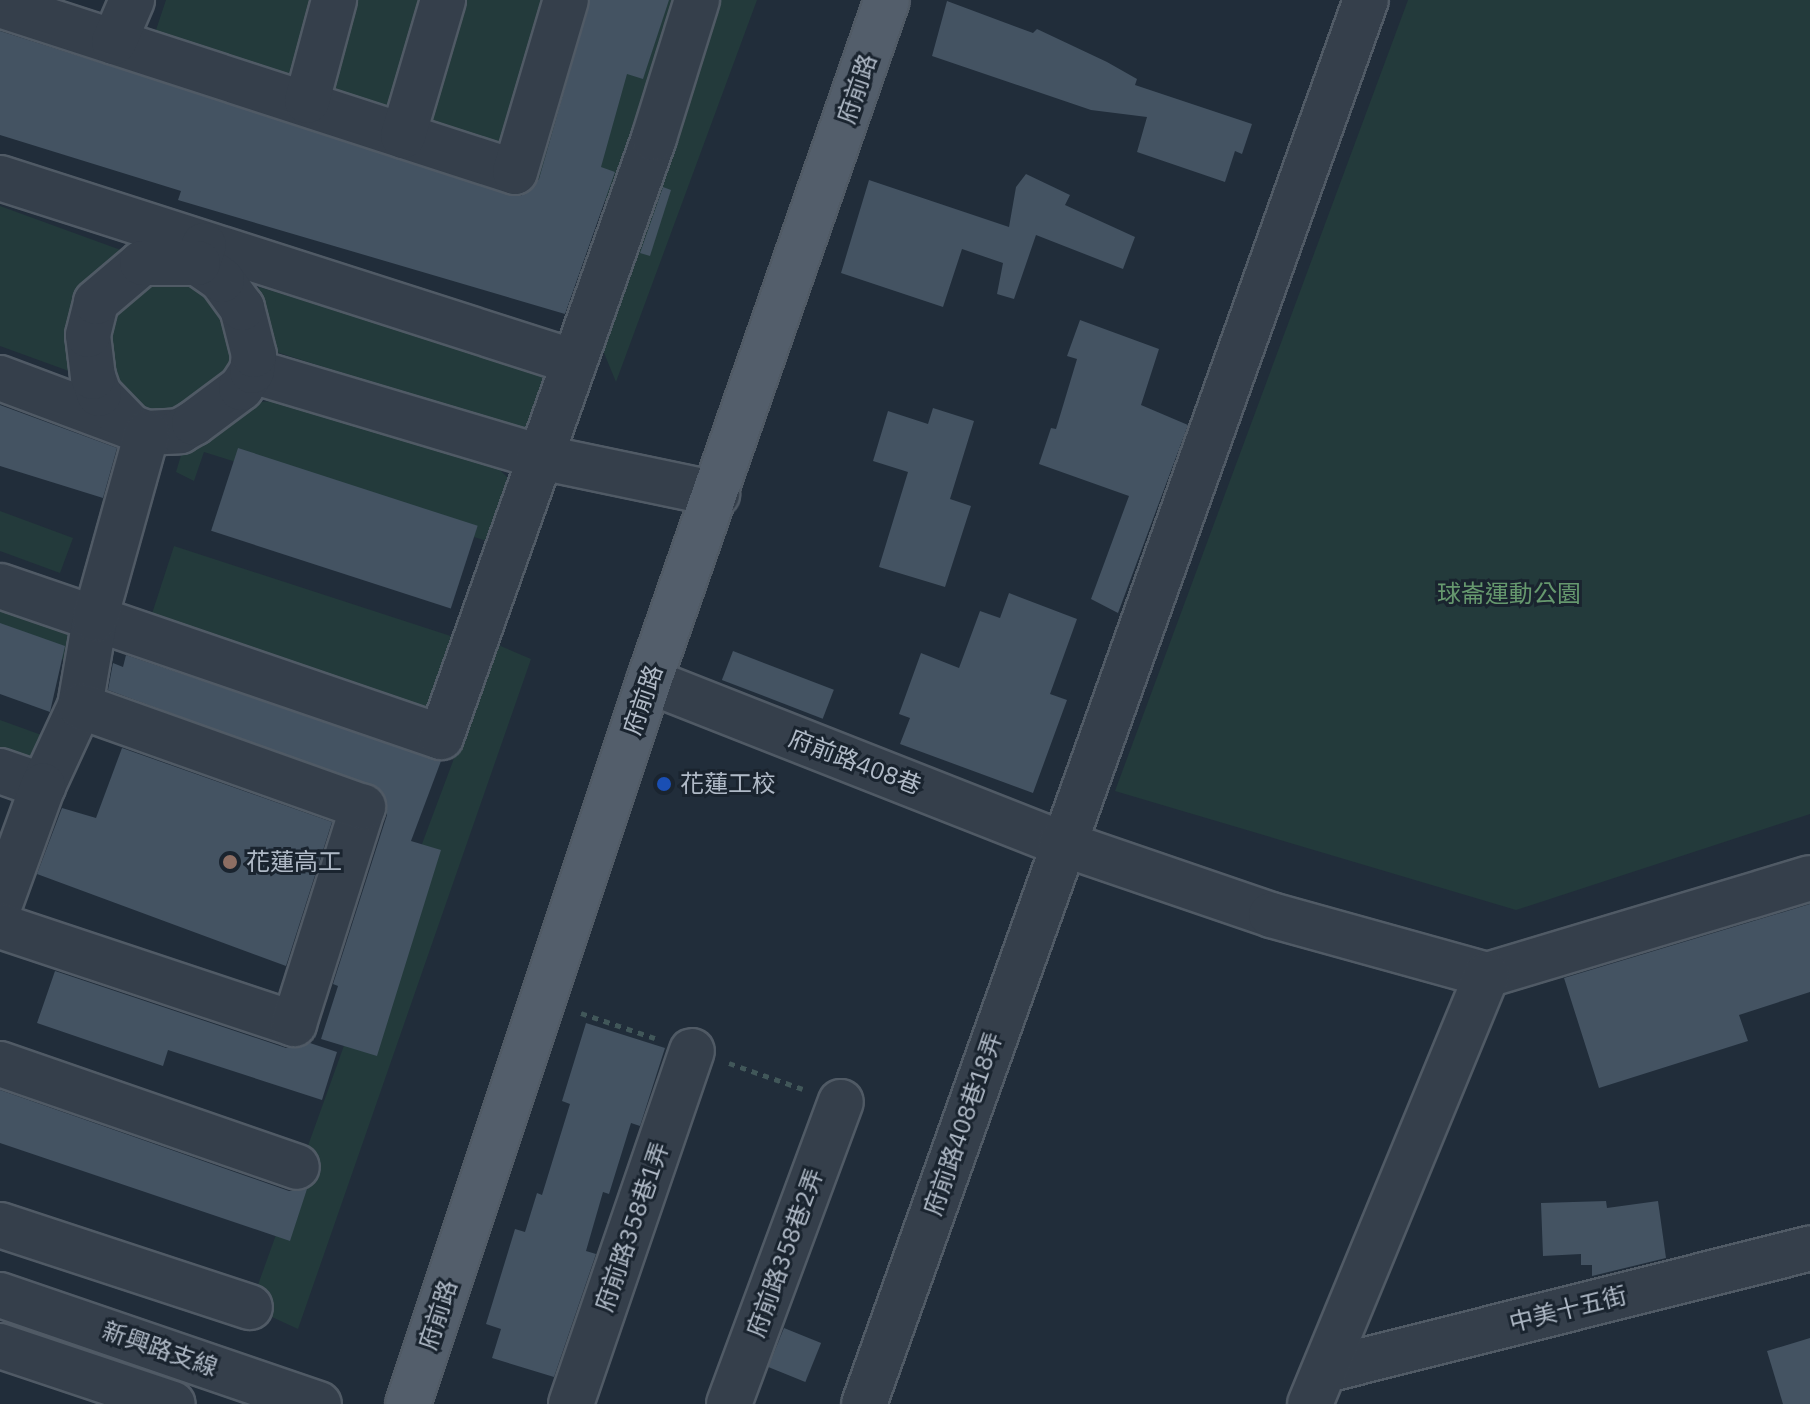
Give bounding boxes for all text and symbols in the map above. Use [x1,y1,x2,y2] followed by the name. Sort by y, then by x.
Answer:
[832,50,882,128] street label: 府前路
[1437,580,1581,608] park label: 球崙運動公園
[618,661,668,739] street label: 府前路
[785,724,925,800] street label: 府前路408巷
[680,770,776,798] place label: 花蓮工校
[655,775,673,793] marker: 花蓮工校
[246,848,342,876] place label: 花蓮高工
[221,853,239,871] marker: 花蓮高工
[918,1029,1008,1219] street label: 府前路408巷18弄
[589,1138,675,1316] street label: 府前路358巷1弄
[741,1165,829,1341] street label: 府前路358巷2弄
[413,1276,463,1354] street label: 府前路
[1506,1281,1630,1337] street label: 中美十五街
[99,1316,221,1382] street label: 新興路支線

